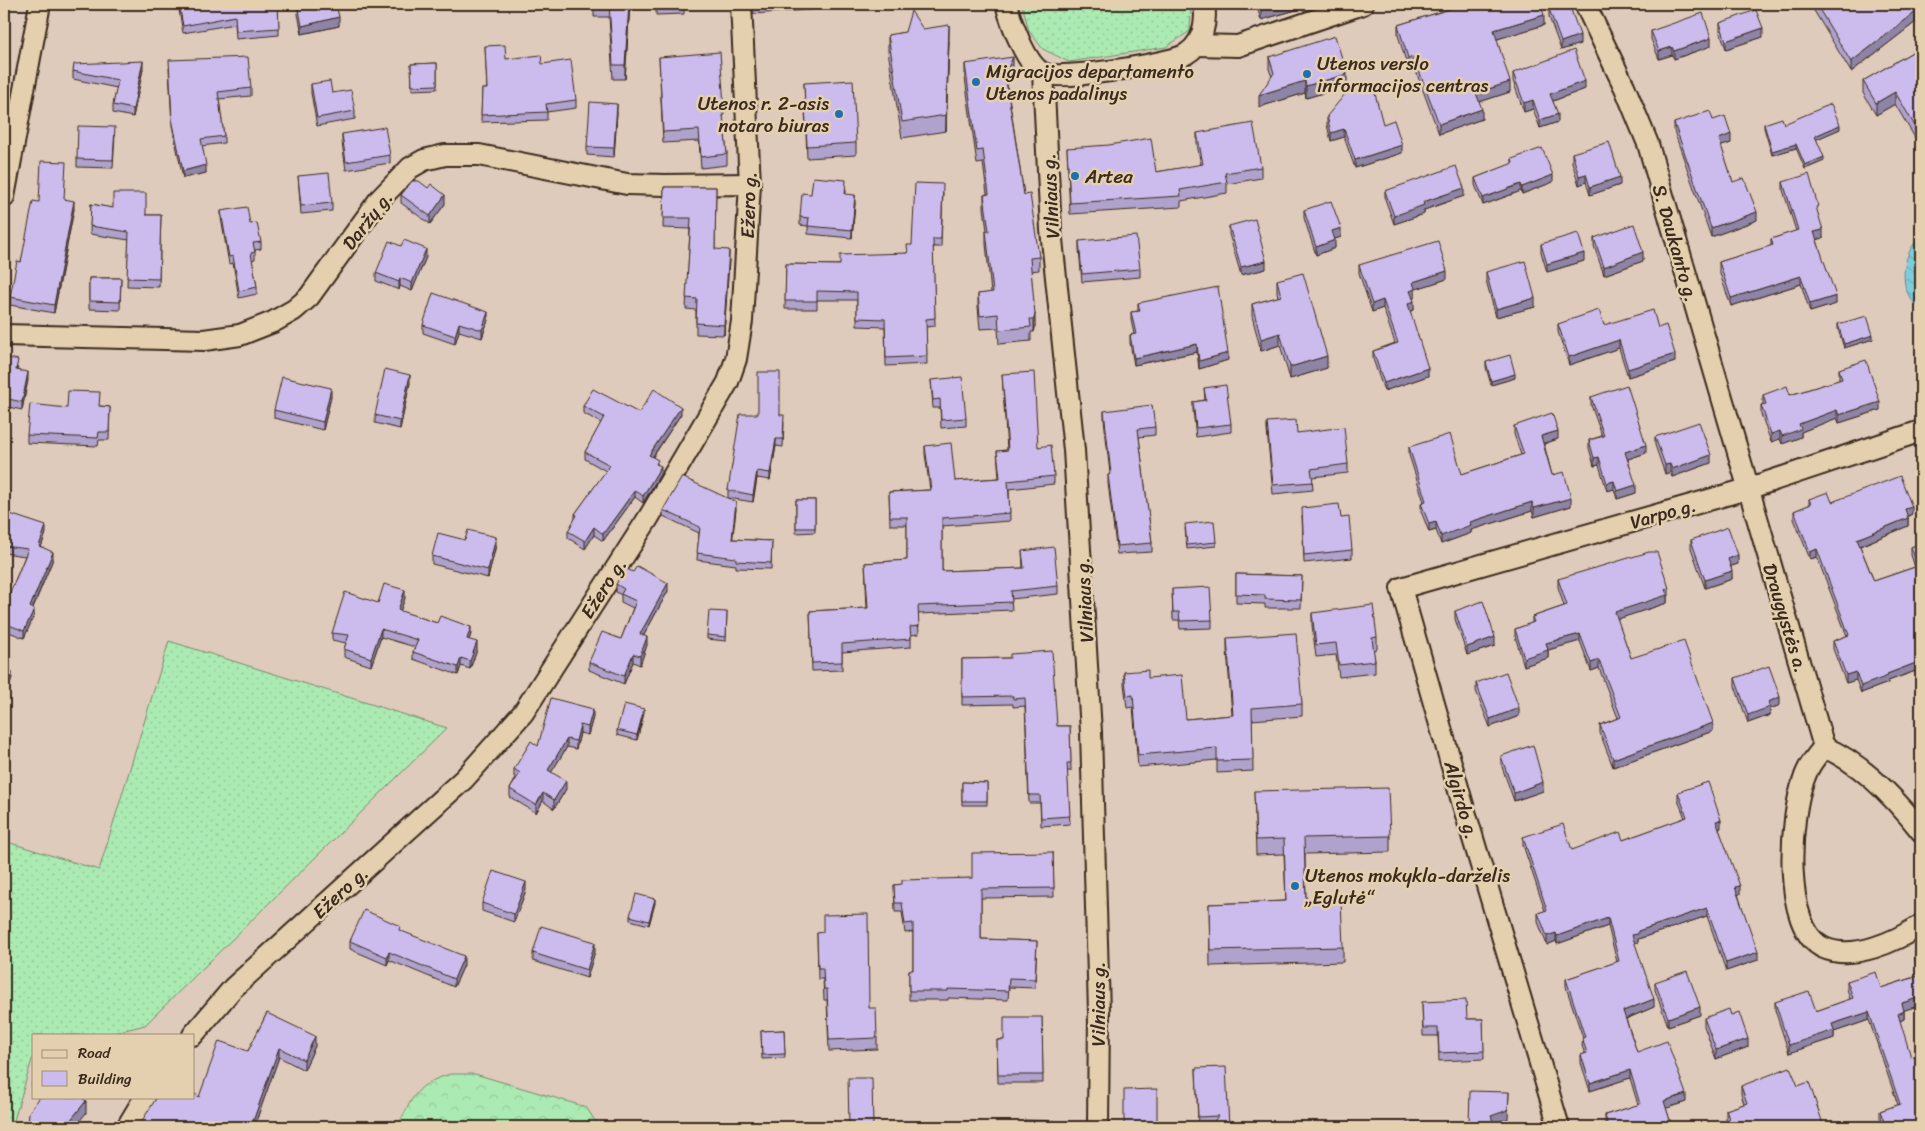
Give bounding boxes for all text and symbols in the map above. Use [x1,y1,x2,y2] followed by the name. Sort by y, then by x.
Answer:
[1317,47,1488,102] place label: Utenos verslo informacijos centras
[986,55,1194,110] place label: Migracijos departamento Utenos padalinys
[1301,68,1313,80] marker: Utenos verslo informacijos centras
[970,76,982,88] marker: Migracijos departamento Utenos padalinys
[698,87,829,142] place label: Utenos r. 2-asis notaro biuras
[833,108,845,120] marker: Utenos r. 2-asis notaro biuras
[1032,153,1069,239] street label: Vilniaus g.
[1084,160,1133,193] place label: Artea
[1069,170,1081,182] marker: Artea
[731,171,766,239] street label: Ežero g.
[1643,180,1708,306] street label: S. Daukanto g.
[333,183,401,257] street label: Daržų g.
[1626,488,1700,539] street label: Varpo g.
[571,551,636,625] street label: Ežero g.
[1066,557,1103,643] street label: Vilniaus g.
[1753,559,1818,677] street label: Draugystės a.
[1434,756,1488,843] street label: Algirdo g.
[304,858,376,927] street label: Ežero g.
[1304,859,1510,914] place label: Utenos mokykla-darželis „Eglutė“
[1289,880,1301,892] marker: Utenos mokykla-darželis „Eglutė“
[1082,961,1115,1047] street label: Vilniaus g.
[32,1034,195,1098] legend
[78,1040,111,1066] text: Road
[78,1066,132,1092] text: Building

